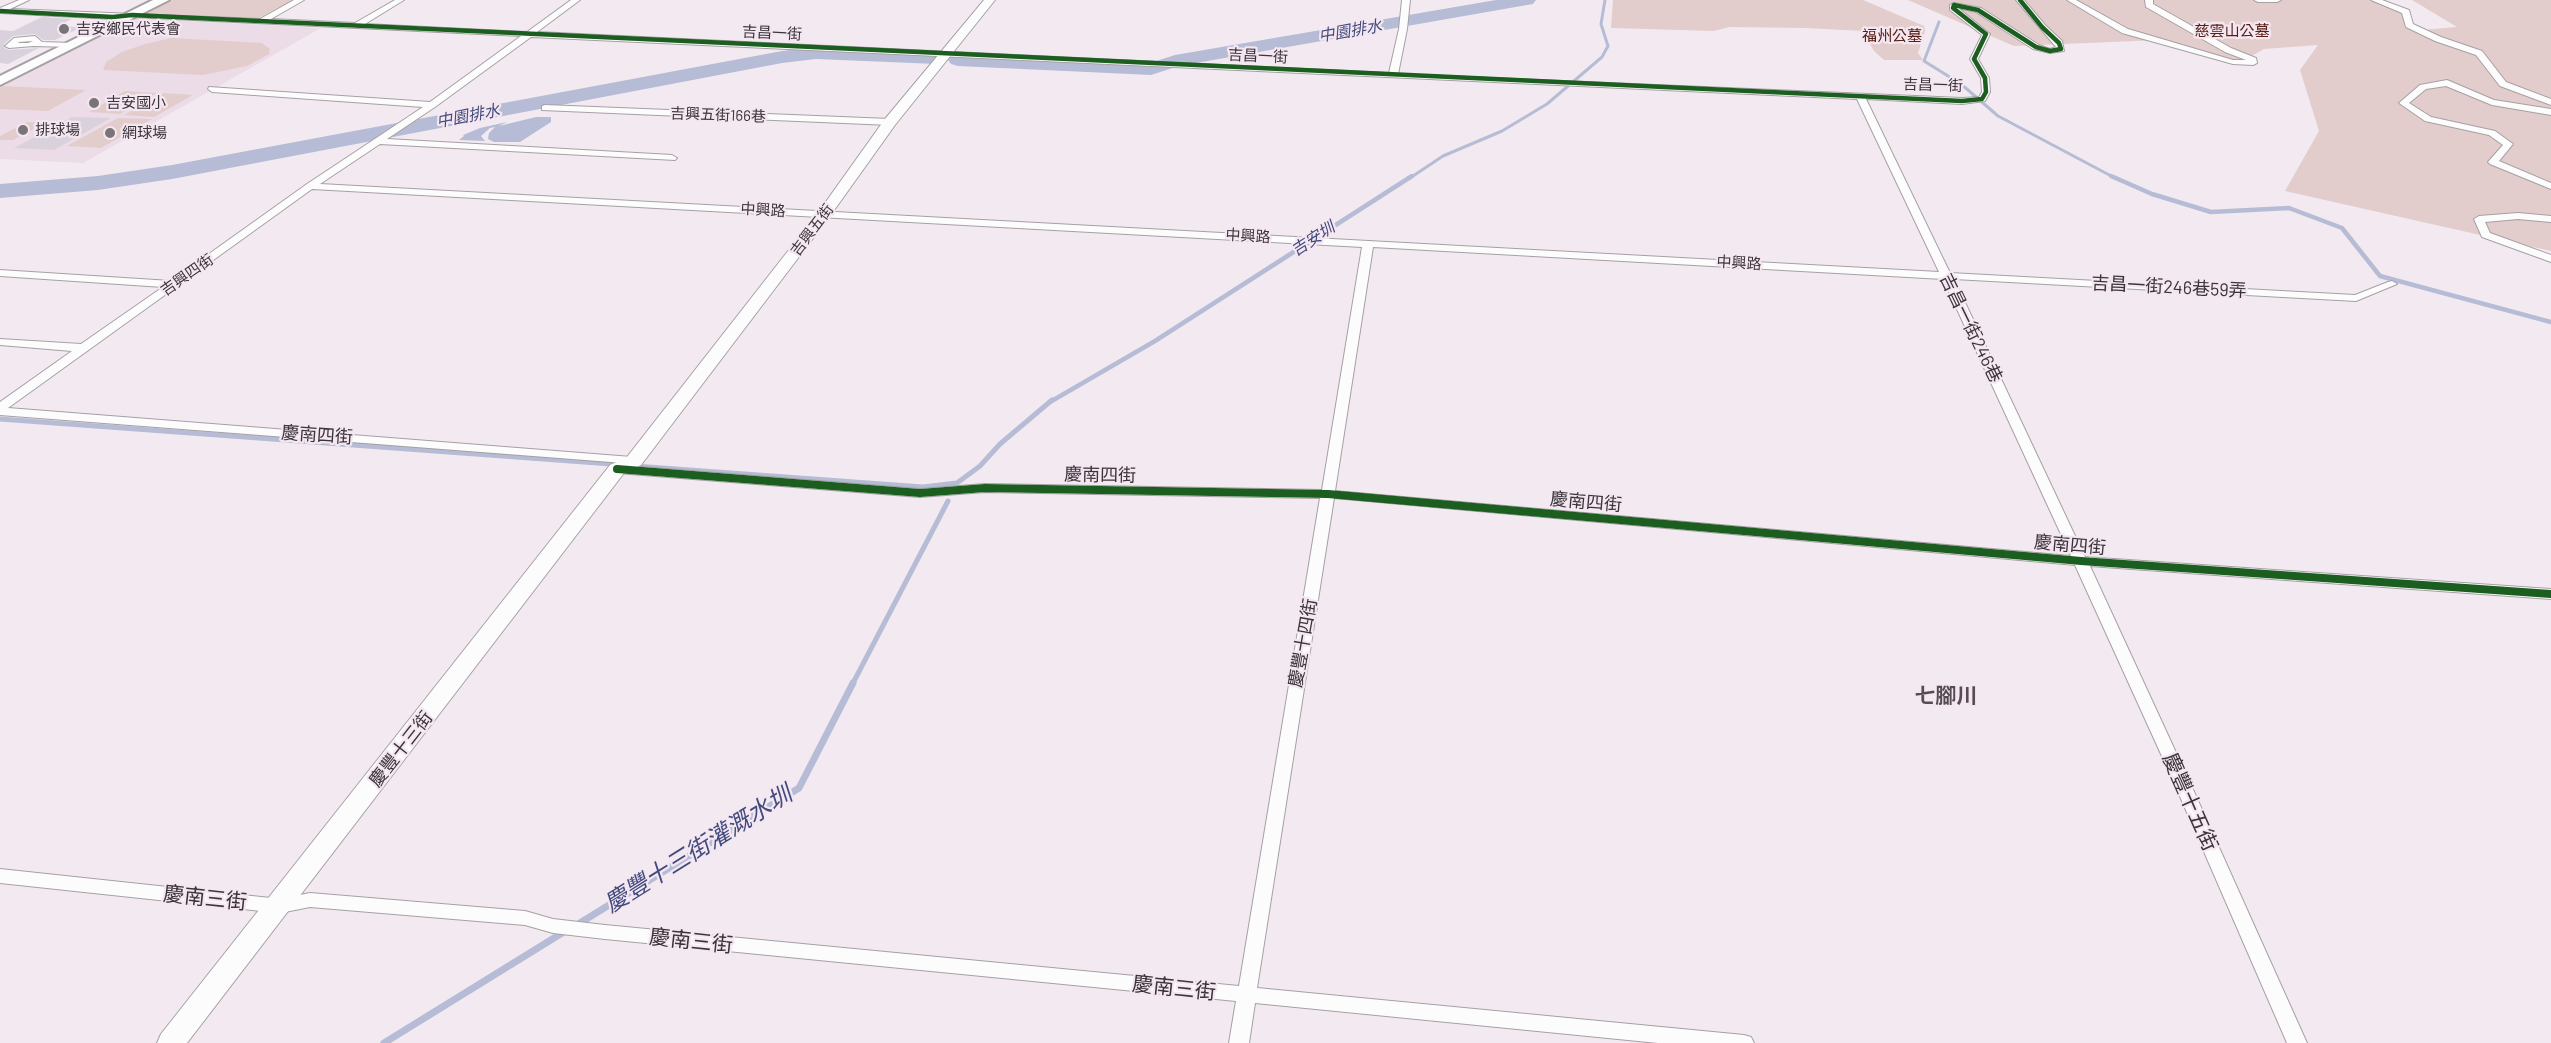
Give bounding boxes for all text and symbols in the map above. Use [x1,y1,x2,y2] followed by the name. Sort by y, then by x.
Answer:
[1317,16,1383,46] water label: 中園排水
[76,20,181,38] place label: 吉安鄉民代表會
[57,22,71,36] marker: 吉安鄉民代表會
[742,22,802,44] street label: 吉昌一街
[2195,22,2269,40] park label: 慈雲山公墓
[1862,27,1922,45] park label: 福州公墓
[1228,45,1288,67] street label: 吉昌一街
[1903,75,1963,95] street label: 吉昌一街
[106,94,166,112] place label: 吉安國小
[87,96,101,110] marker: 吉安國小
[435,100,501,132] water label: 中園排水
[670,104,766,126] street label: 吉興五街166巷
[35,121,80,139] place label: 排球場
[16,123,30,137] marker: 排球場
[122,124,167,142] place label: 網球場
[103,126,117,140] marker: 網球場
[740,200,786,220] street label: 中興路
[787,201,837,259] street label: 吉興五街
[1288,218,1338,260] water label: 吉安圳
[1225,226,1271,246] street label: 中興路
[157,250,217,300] street label: 吉興四街
[1716,253,1762,273] street label: 中興路
[1935,270,2007,386] street label: 吉昌一街246巷
[2091,272,2247,302] street label: 吉昌一街246巷59弄
[280,422,354,448] street label: 慶南四街
[1064,464,1136,486] street label: 慶南四街
[1549,488,1623,516] street label: 慶南四街
[2033,531,2107,559] street label: 慶南四街
[1285,597,1321,689] street label: 慶豐十四街
[1915,683,1977,709] district label: 七腳川
[365,707,437,791] street label: 慶豐十三街
[2157,749,2223,855] street label: 慶豐十五街
[599,780,797,918] water label: 慶豐十三街灌溉水圳
[162,881,248,915] street label: 慶南三街
[648,924,734,958] street label: 慶南三街
[1131,971,1217,1005] street label: 慶南三街

